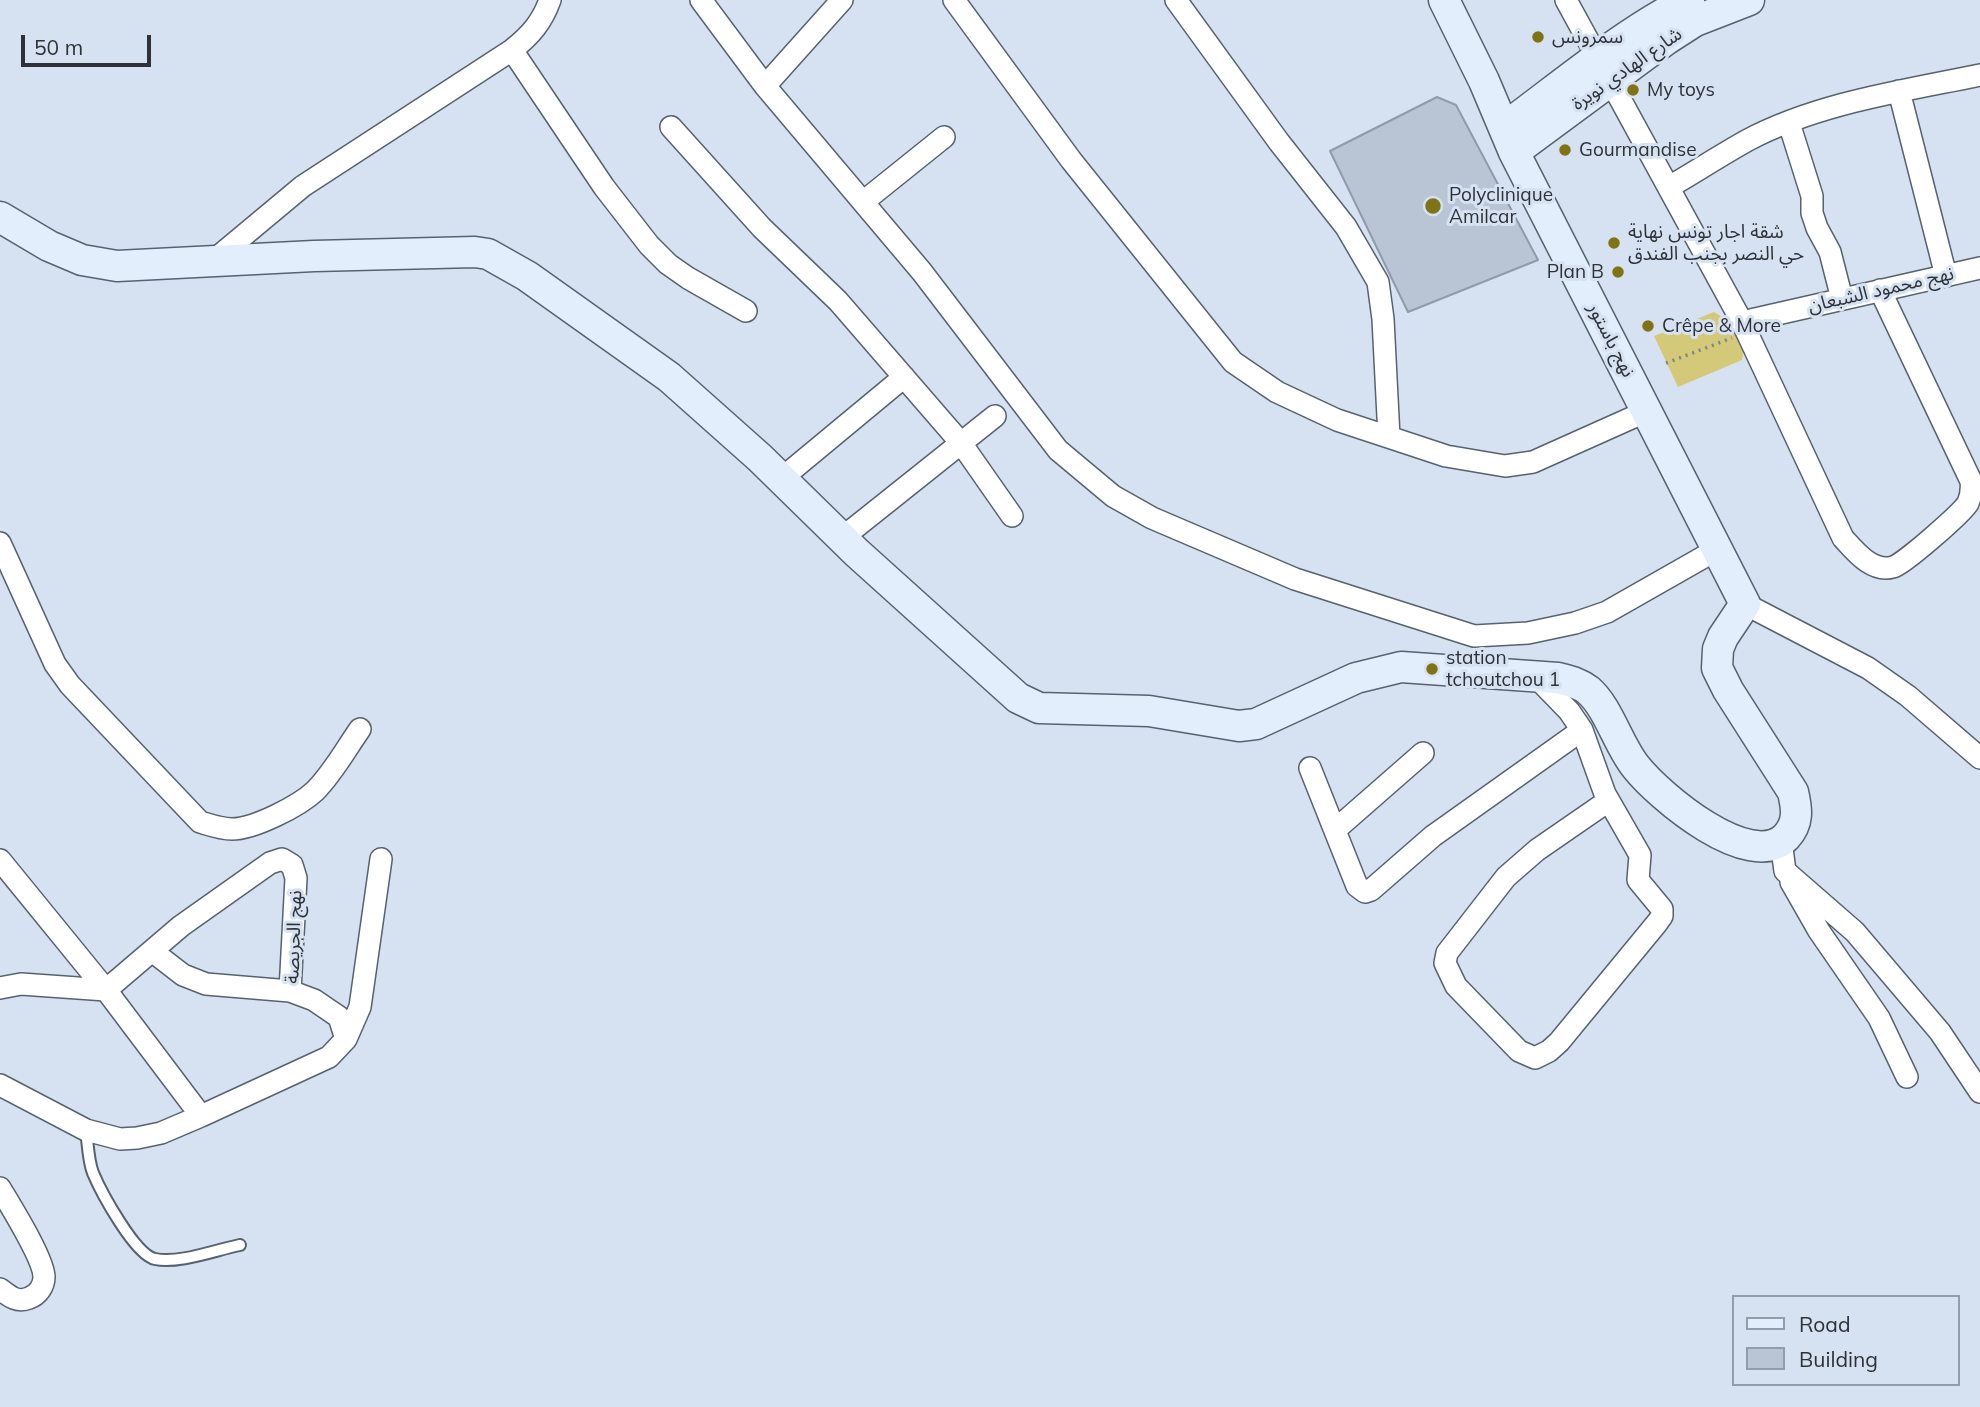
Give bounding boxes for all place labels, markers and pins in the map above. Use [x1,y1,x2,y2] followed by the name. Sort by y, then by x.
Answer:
[1552,26,1623,48] place label: سمرونس
[1530,29,1546,45] marker: سمرونس
[1647,79,1715,101] place label: My toys
[1625,82,1641,98] marker: My toys
[1579,139,1696,161] place label: Gourmandise
[1557,142,1573,158] marker: Gourmandise
[1449,184,1553,228] place label: Polyclinique Amilcar
[1423,196,1443,216] marker: Polyclinique Amilcar
[1628,221,1804,265] place label: شقة اجار تونس نهاية حي النصر بجنب الفندق
[1606,235,1622,251] marker: شقة اجار تونس نهاية حي النصر بجنب الفندق
[1547,261,1604,283] place label: Plan B
[1610,264,1626,280] marker: Plan B
[1662,315,1781,337] place label: Crêpe & More
[1640,318,1656,334] marker: Crêpe & More
[1446,647,1560,691] place label: station tchoutchou 1
[1424,661,1440,677] marker: station tchoutchou 1

